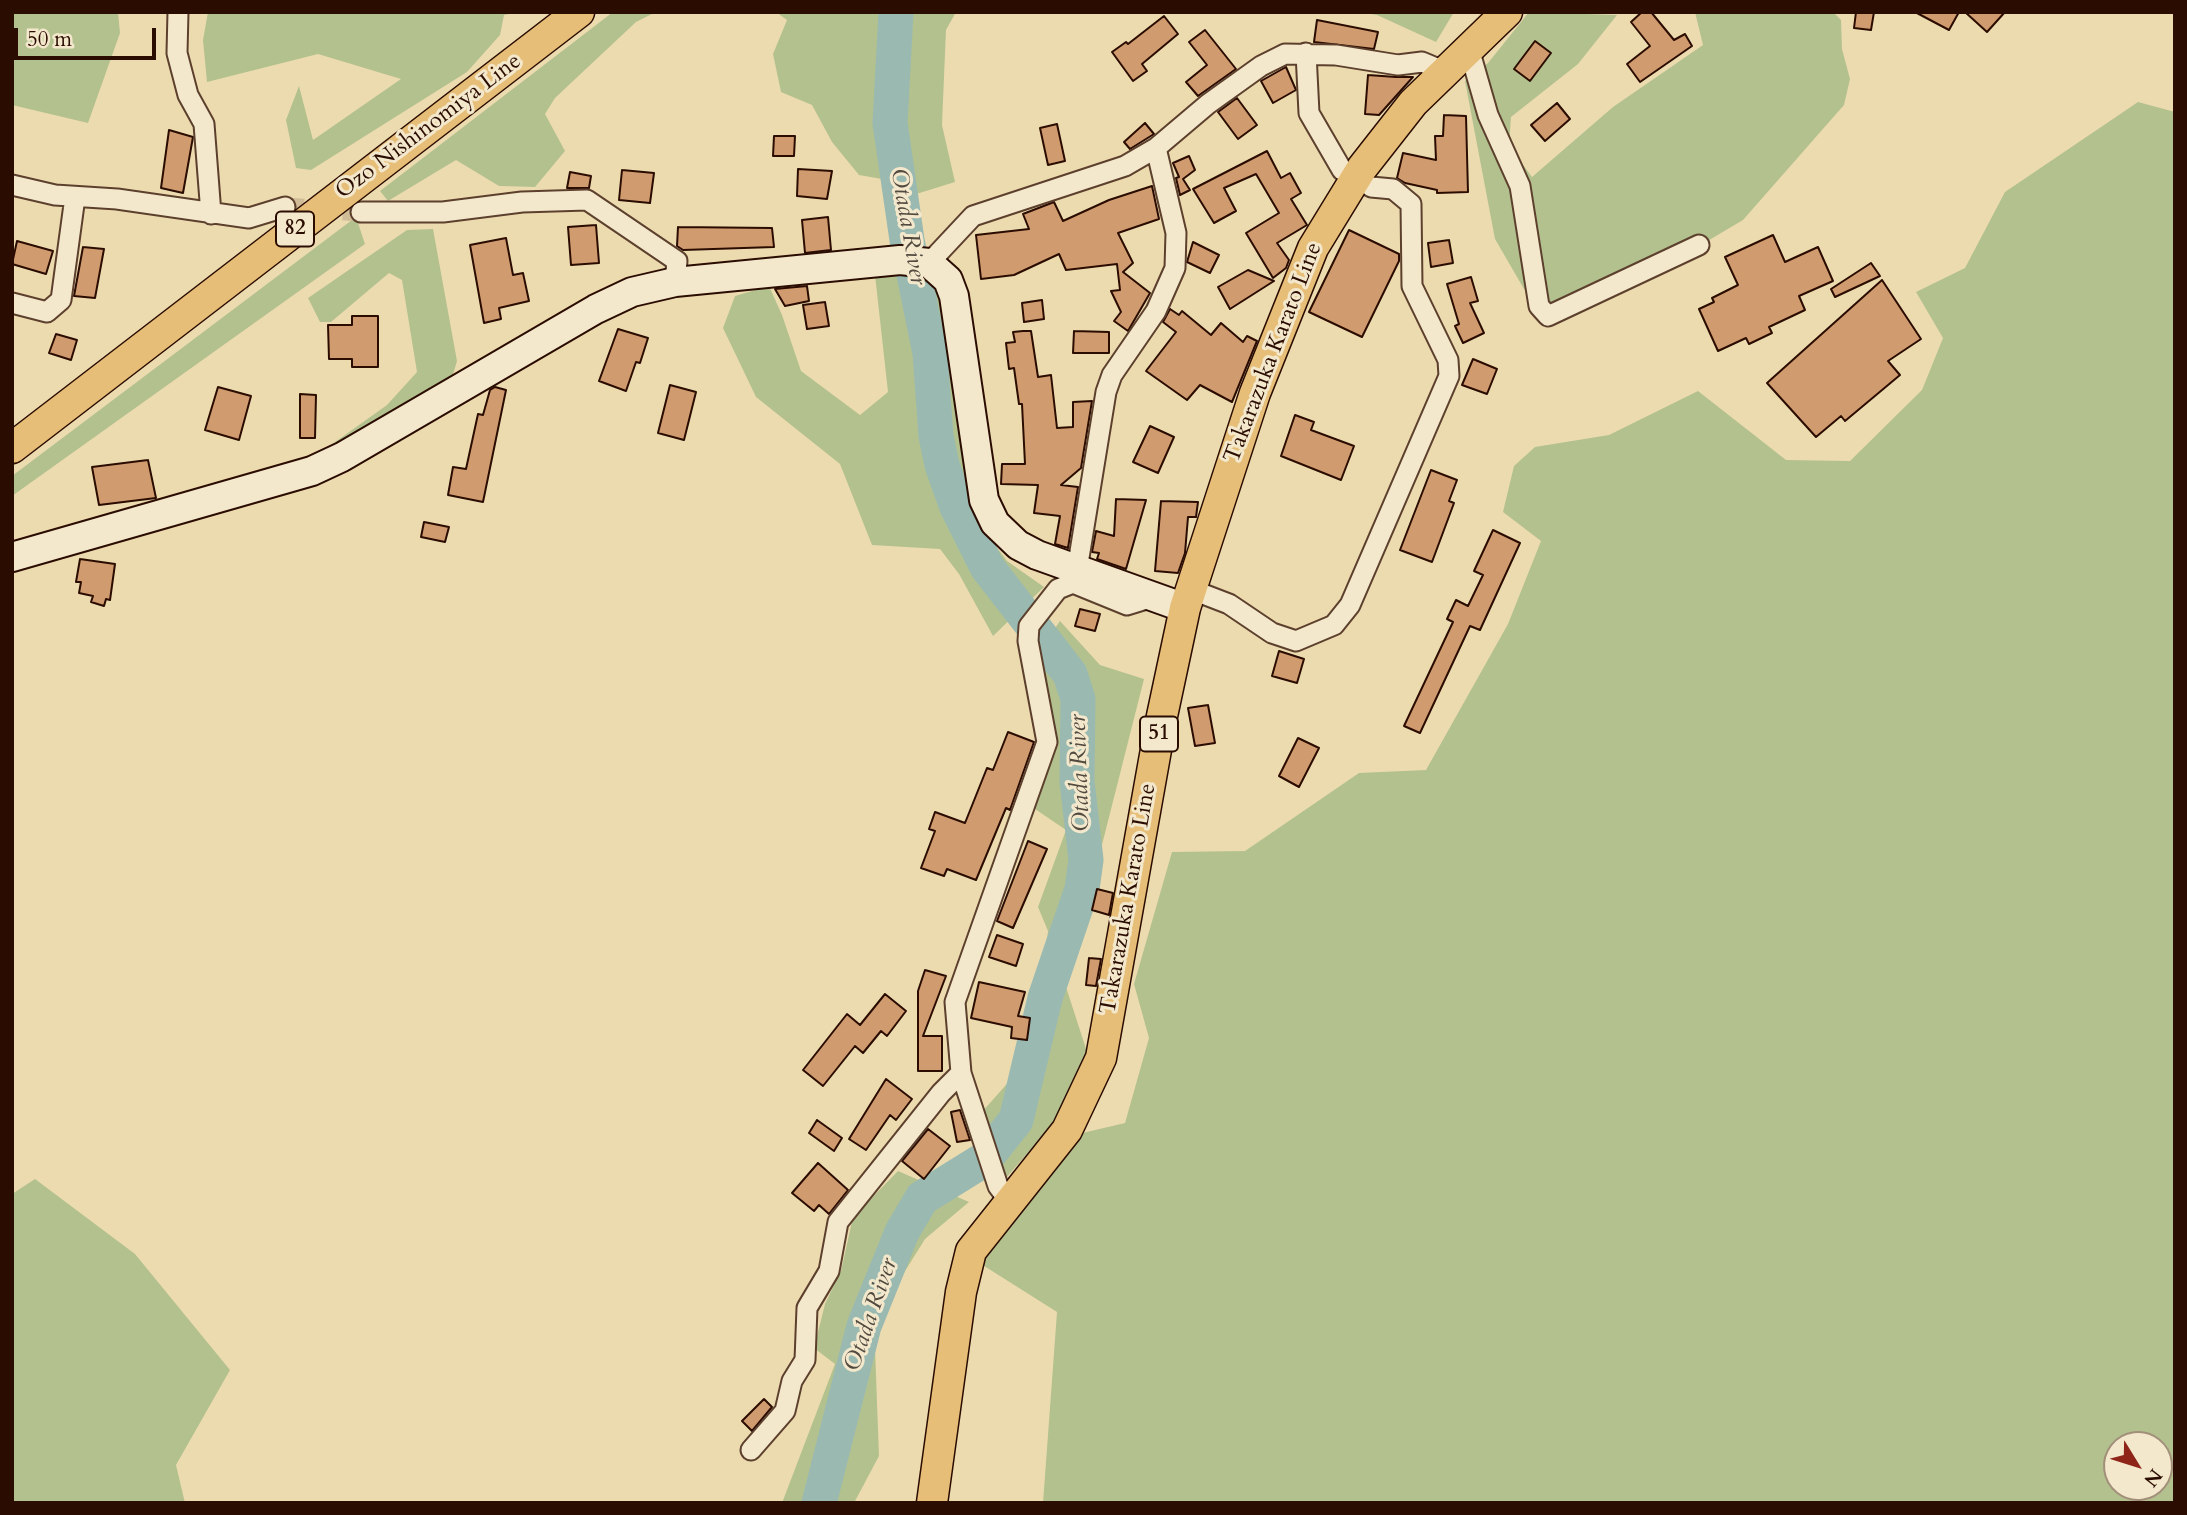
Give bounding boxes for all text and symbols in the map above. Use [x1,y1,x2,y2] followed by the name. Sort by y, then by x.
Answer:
[18,14,159,58] scale bar
[27,25,72,54] text: 50 m
[331,48,527,206] street label: Ozo Nishinomiya Line
[883,167,931,287] water label: Otada River
[276,212,314,246] road number: 82
[1219,239,1329,467] street label: Takarazuka Karato Line
[1065,714,1097,832] water label: Otada River
[1140,716,1178,752] road number: 51
[1095,781,1163,1017] street label: Takarazuka Karato Line
[839,1255,905,1375] water label: Otada River
[2103,1431,2173,1501] north arrow
[2138,1463,2168,1492] text: N

